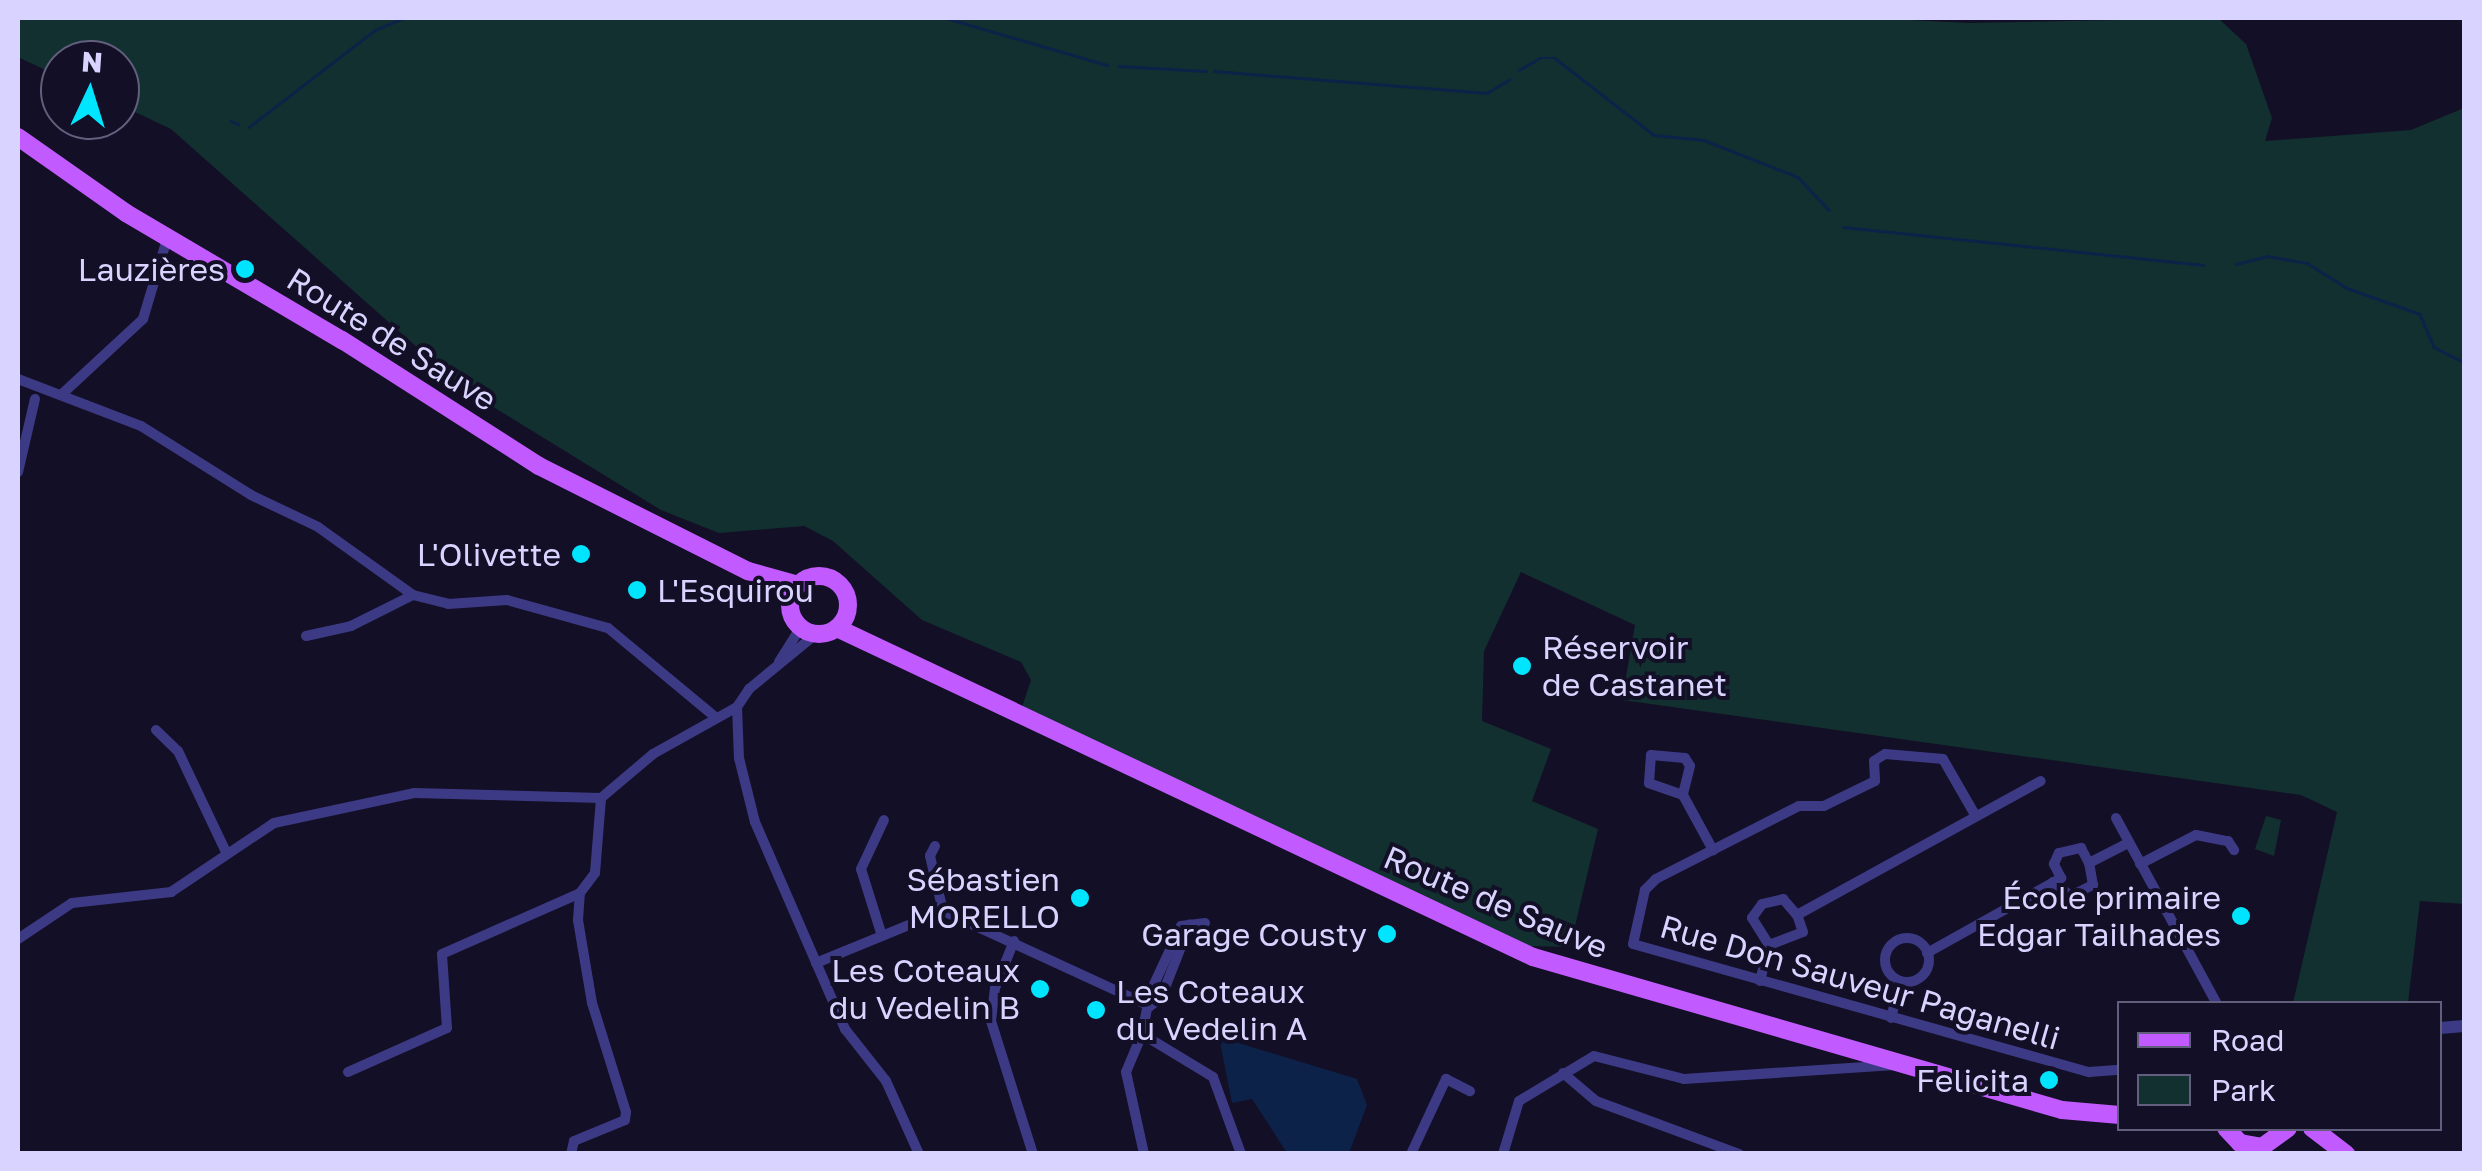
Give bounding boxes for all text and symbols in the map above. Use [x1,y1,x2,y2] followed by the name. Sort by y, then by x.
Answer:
[40,40,140,140] north arrow
[80,44,104,79] text: N
[78,250,225,288] place label: Lauzières
[234,258,256,280] marker: Lauzières
[280,259,504,419] street label: Route de Sauve
[417,535,561,573] place label: L'Olivette
[570,543,592,565] marker: L'Olivette
[657,571,814,609] place label: L'Esquirou
[626,579,648,601] marker: L'Esquirou
[1542,629,1727,704] place label: Réservoir de Castanet
[1511,655,1533,677] marker: Réservoir de Castanet
[1378,838,1614,966] street label: Route de Sauve
[907,861,1060,936] place label: Sébastien MORELLO
[1977,879,2221,954] place label: École primaire Edgar Tailhades
[1069,887,1091,909] marker: Sébastien MORELLO
[2230,905,2252,927] marker: École primaire Edgar Tailhades
[1656,907,2064,1057] street label: Rue Don Sauveur Paganelli
[1141,915,1367,953] place label: Garage Cousty
[1376,923,1398,945] marker: Garage Cousty
[829,952,1020,1027] place label: Les Coteaux du Vedelin B
[1116,973,1307,1048] place label: Les Coteaux du Vedelin A
[1029,978,1051,1000] marker: Les Coteaux du Vedelin B
[1085,999,1107,1021] marker: Les Coteaux du Vedelin A
[2117,1001,2442,1131] legend
[2211,1022,2285,1058] text: Road
[1916,1061,2029,1099] place label: Felicita
[2038,1069,2060,1091] marker: Felicita
[2211,1072,2276,1108] text: Park

